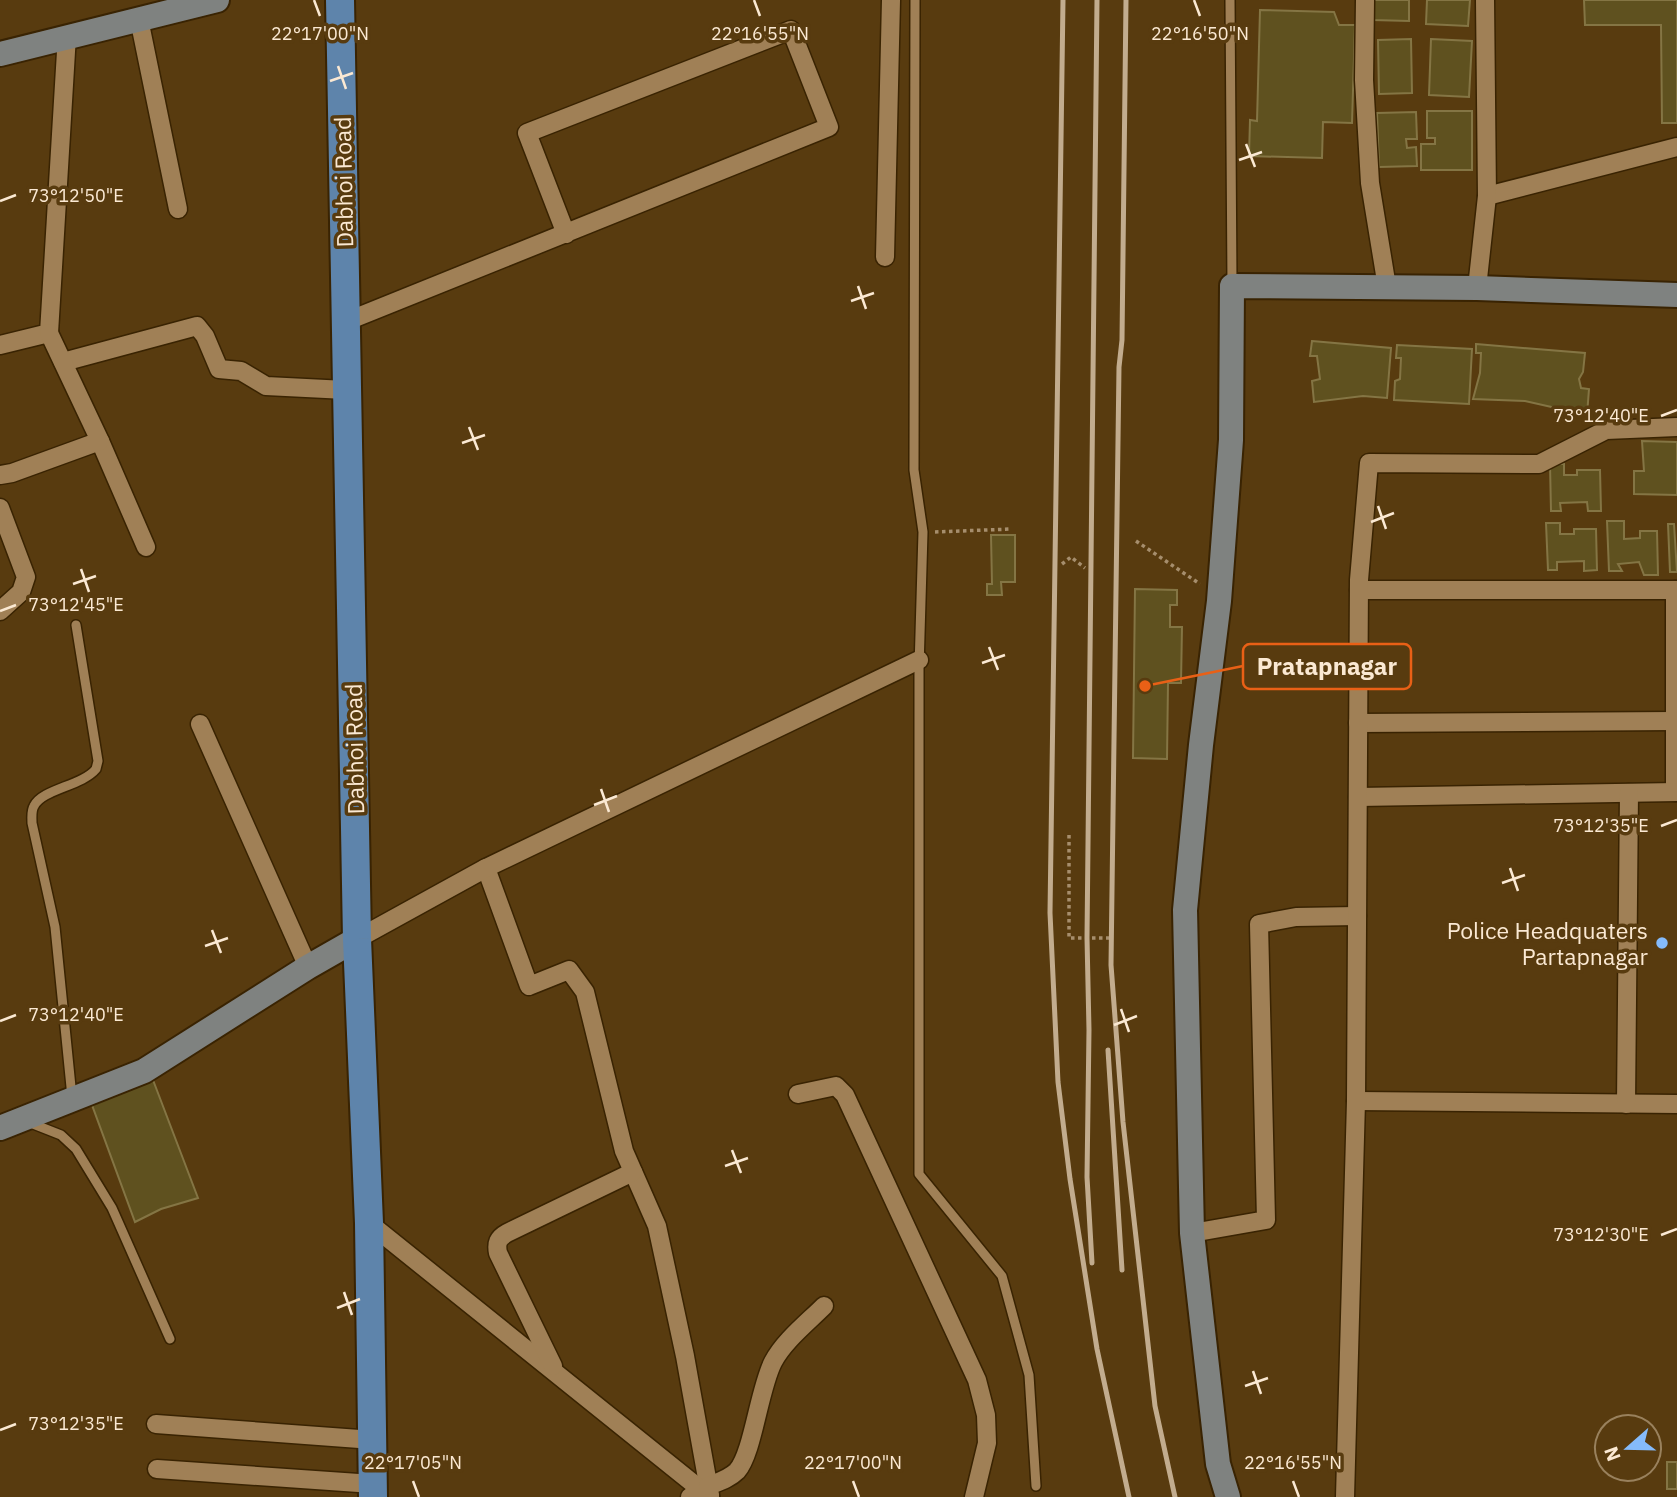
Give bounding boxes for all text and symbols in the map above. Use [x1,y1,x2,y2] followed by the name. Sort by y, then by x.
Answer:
[271,22,369,45] text: 22°17'00"N
[711,22,809,45] text: 22°16'55"N
[1151,22,1249,45] text: 22°16'50"N
[327,116,359,248] street label: Dabhoi Road
[28,184,124,207] text: 73°12'50"E
[1553,404,1649,427] text: 73°12'40"E
[28,593,124,616] text: 73°12'45"E
[1243,644,1411,689] callout: Pratapnagar
[1257,650,1397,682] text: Pratapnagar
[338,683,370,815] street label: Dabhoi Road
[1553,814,1649,837] text: 73°12'35"E
[1447,915,1649,971] place label: Police Headquaters Partapnagar
[1654,935,1670,951] marker: Police Headquaters Partapnagar
[28,1003,124,1026] text: 73°12'40"E
[1553,1223,1649,1246] text: 73°12'30"E
[28,1412,124,1435] text: 73°12'35"E
[1593,1413,1663,1483] north arrow
[1598,1443,1626,1464] text: N
[364,1451,462,1474] text: 22°17'05"N
[804,1451,902,1474] text: 22°17'00"N
[1244,1451,1342,1474] text: 22°16'55"N

